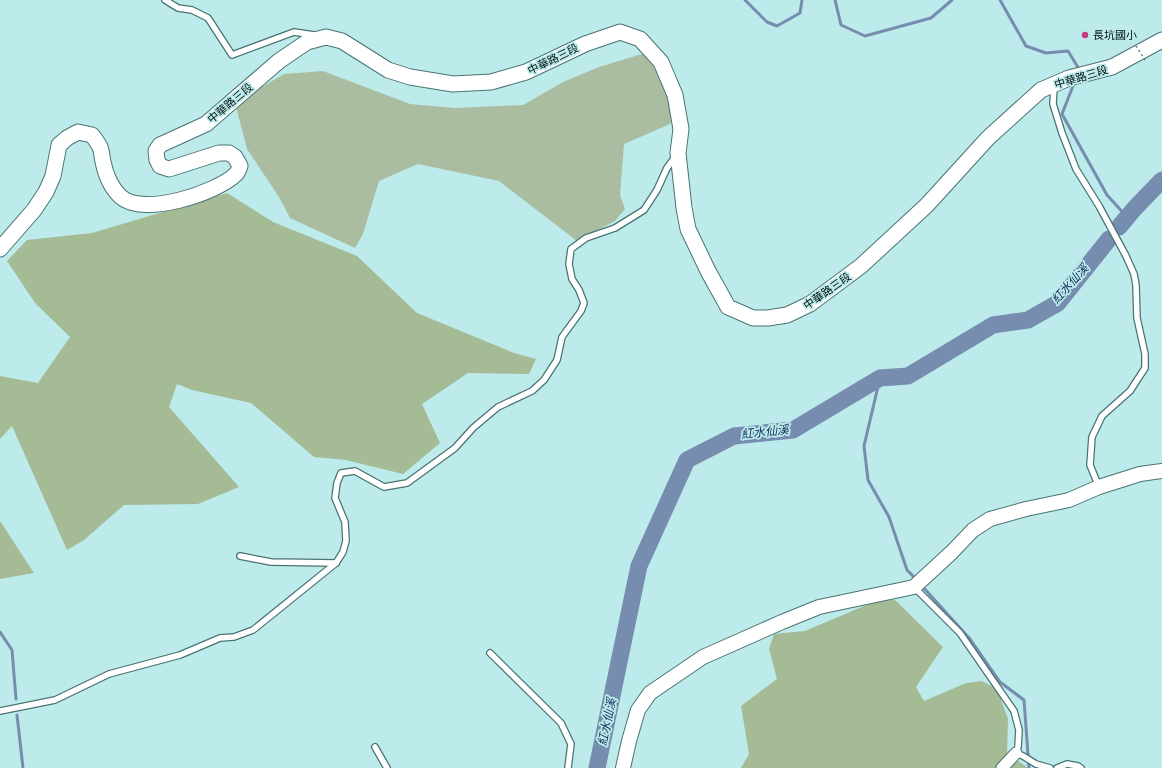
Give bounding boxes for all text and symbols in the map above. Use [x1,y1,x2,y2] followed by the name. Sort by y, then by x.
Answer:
[1093,27,1137,43] place label: 長坑國小
[1080,30,1090,40] marker: 長坑國小
[525,40,581,78] street label: 中華路三段
[1052,61,1110,93] street label: 中華路三段
[204,79,256,127] street label: 中華路三段
[1047,259,1093,307] water label: 紅水仙溪
[800,269,854,313] street label: 中華路三段
[740,420,792,442] water label: 紅水仙溪
[593,695,620,747] water label: 紅水仙溪

